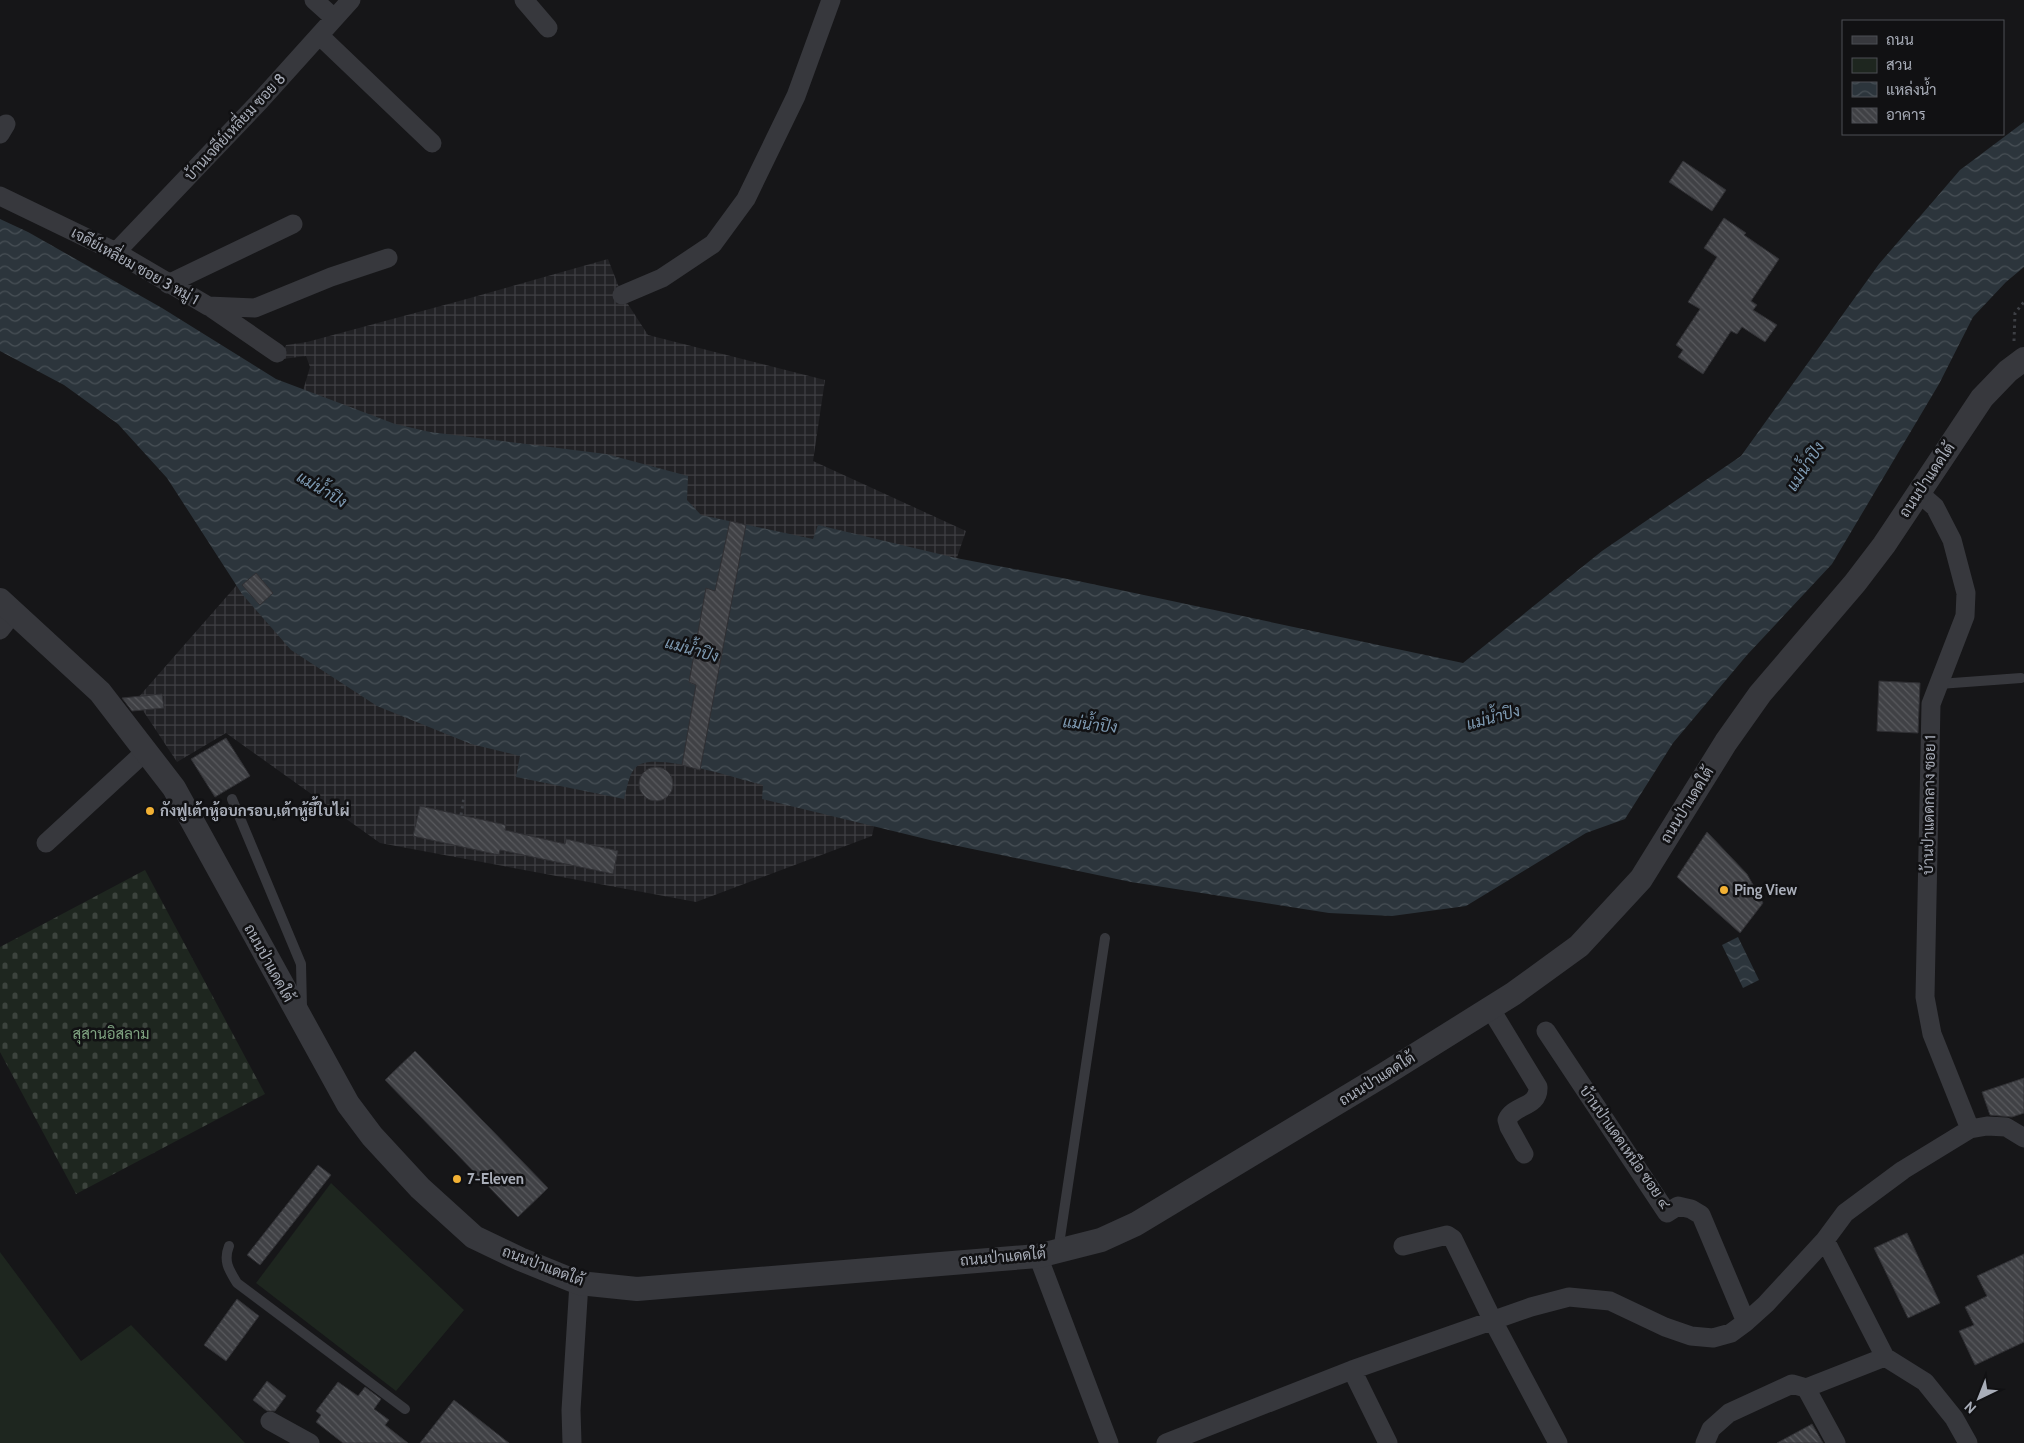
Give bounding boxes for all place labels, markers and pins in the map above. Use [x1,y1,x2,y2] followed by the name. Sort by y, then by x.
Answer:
[160,796,349,822] place label: กังฟูเต้าหู้อบกรอบ,เต้าหู้ยี้ใบไผ่
[144,805,156,817] marker: กังฟูเต้าหู้อบกรอบ,เต้าหู้ยี้ใบไผ่
[1734,881,1797,899] place label: Ping View
[1718,884,1730,896] marker: Ping View
[467,1170,524,1188] place label: 7-Eleven
[451,1173,463,1185] marker: 7-Eleven

